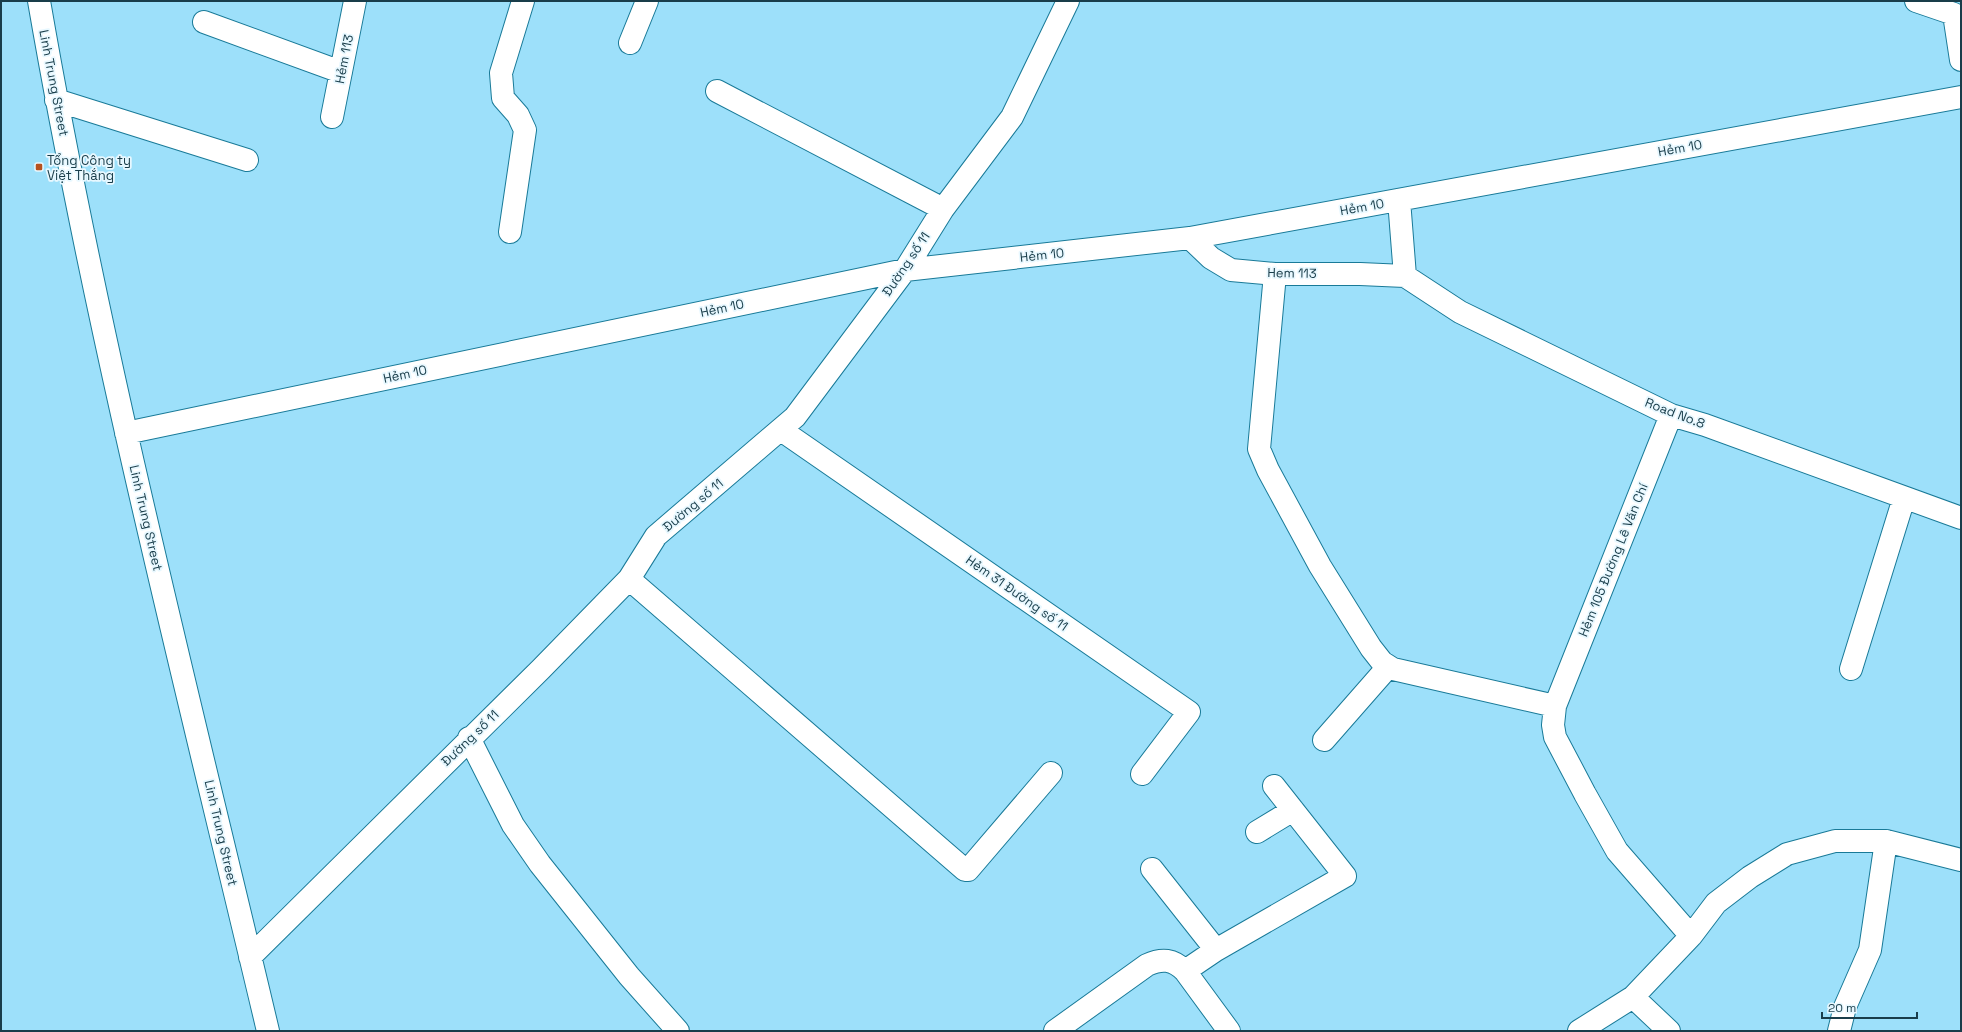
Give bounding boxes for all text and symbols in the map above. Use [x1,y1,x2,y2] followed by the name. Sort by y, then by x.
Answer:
[35,28,73,138] street label: Linh Trung Street
[331,33,357,85] street label: Hẻm 113
[1657,136,1703,160] street label: Hẻm 10
[47,152,131,184] place label: Tổng Công ty Việt Thắng
[34,162,44,172] marker: Tổng Công ty Việt Thắng
[1339,195,1385,219] street label: Hẻm 10
[878,229,934,299] street label: Đường số 11
[1019,244,1065,266] street label: Hẻm 10
[1267,264,1317,282] street label: Hem 113
[698,295,746,321] street label: Hẻm 10
[381,361,429,387] street label: Hẻm 10
[1642,394,1708,432] street label: Road No.8
[126,463,166,573] street label: Linh Trung Street
[659,475,727,535] street label: Đường số 11
[1574,480,1652,639] street label: Hẻm 105 Đường Lê Văn Chí
[963,551,1071,635] street label: Hẻm 31 Đường số 11
[438,706,502,770] street label: Đường số 11
[201,778,241,888] street label: Linh Trung Street
[1822,994,1917,1020] scale bar
[1828,1000,1856,1016] text: 20 m

